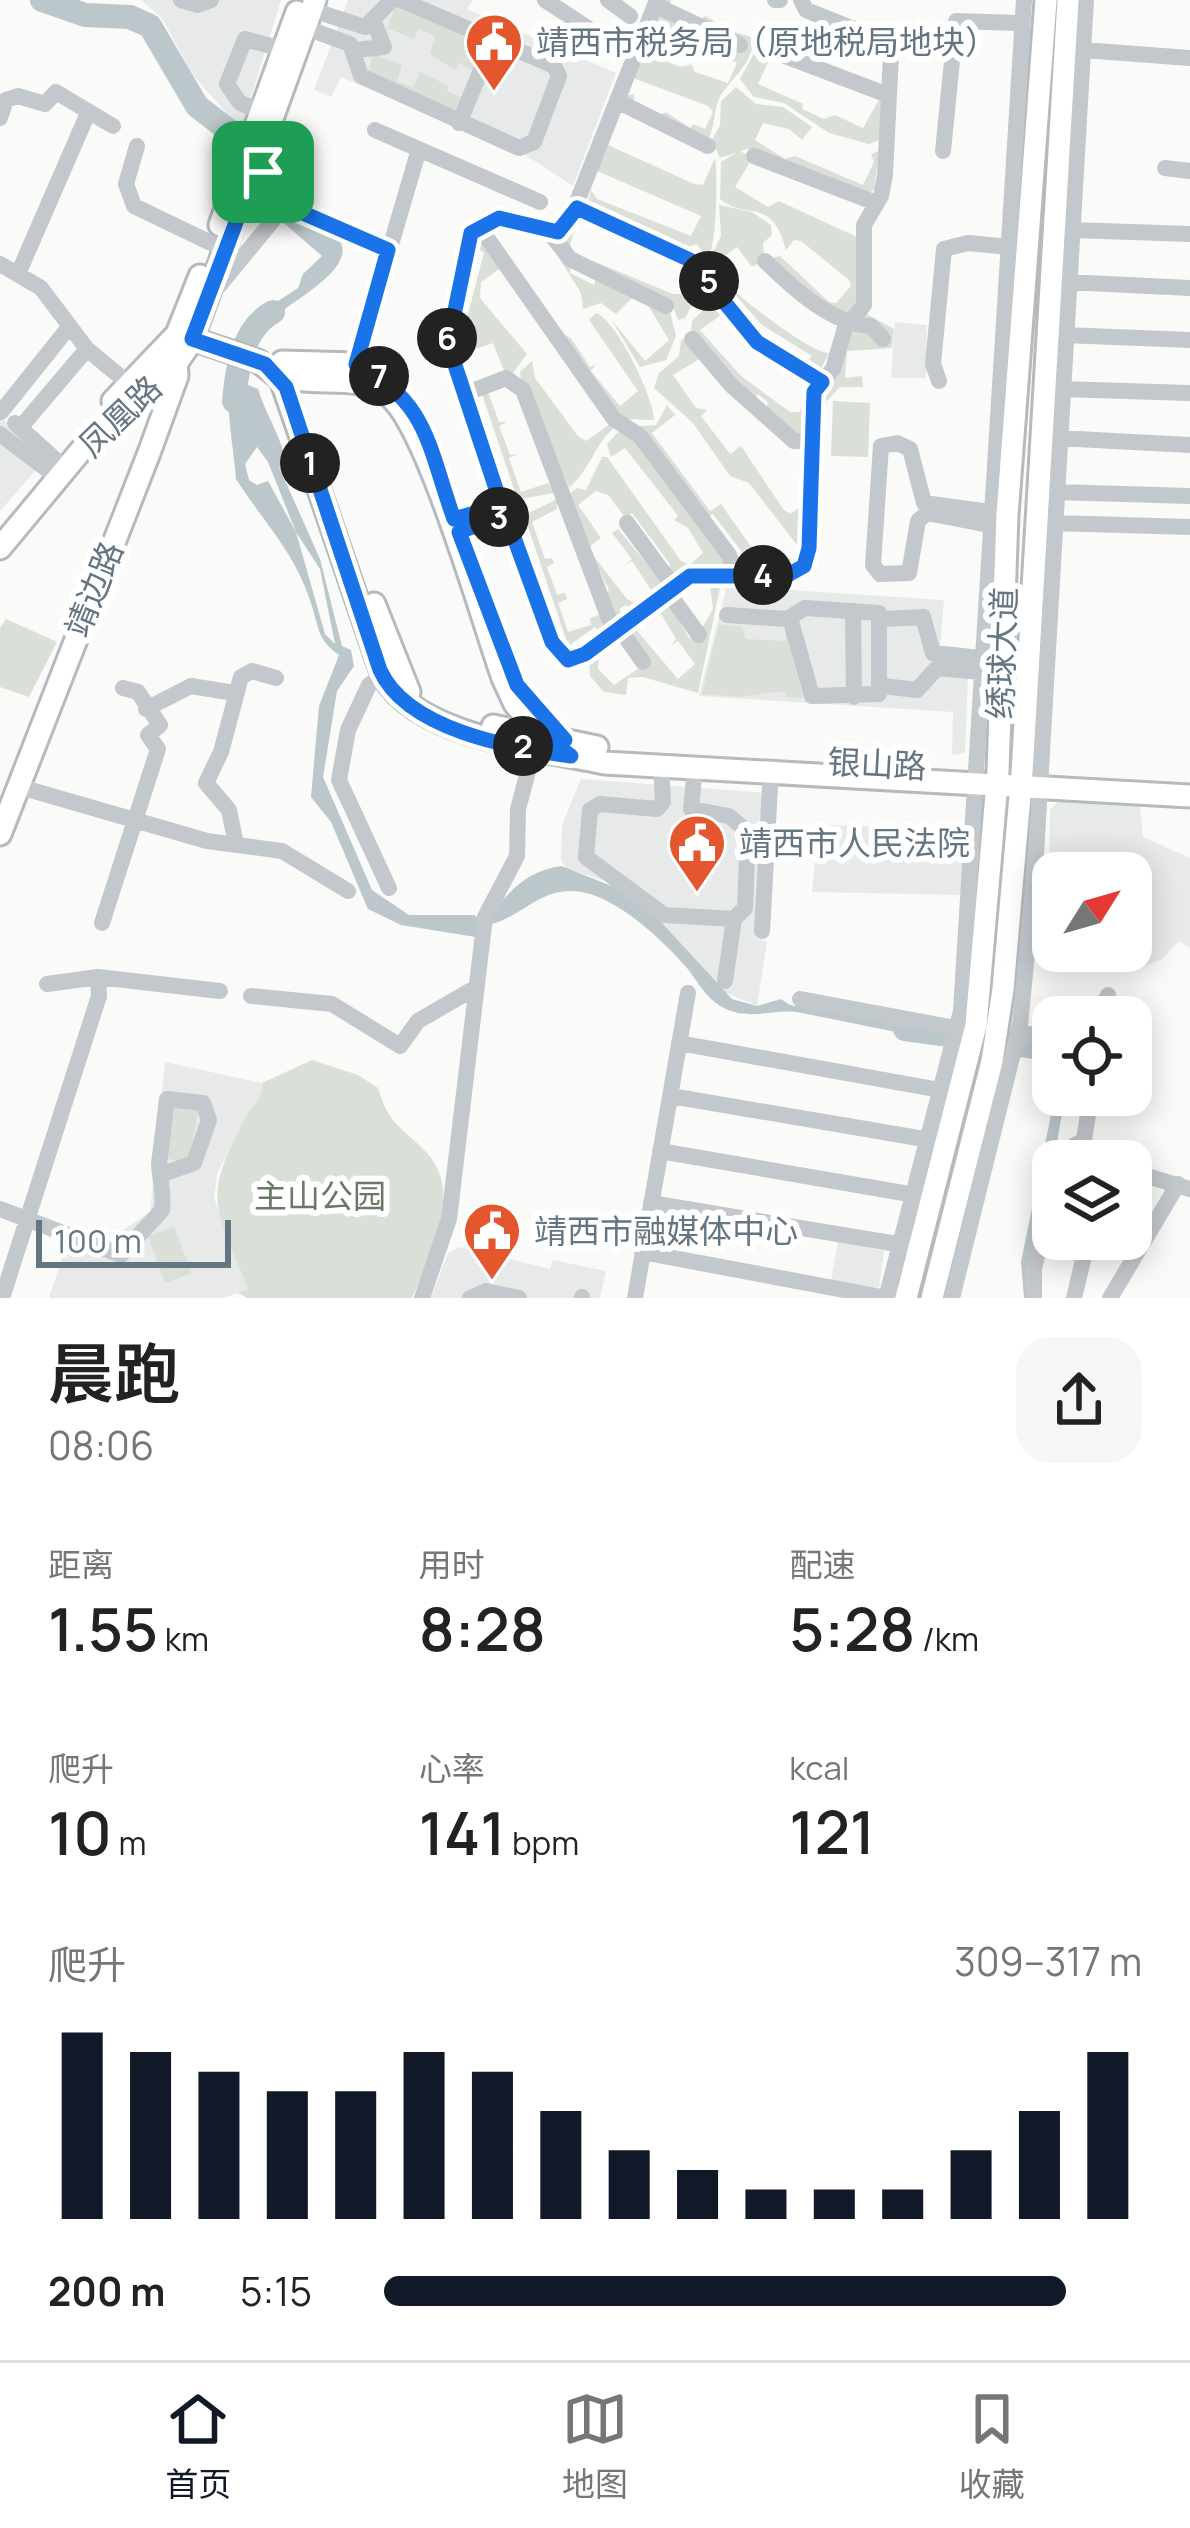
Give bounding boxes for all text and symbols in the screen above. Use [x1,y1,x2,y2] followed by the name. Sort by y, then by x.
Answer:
[463,11,525,93] public building icon: 靖西市税务局（原地税局地块）
[536,19,998,64] place label: 靖西市税务局（原地税局地块）
[212,121,314,223] pin
[230,139,296,205] icon: arrive
[679,251,739,311] pin: 5
[699,258,719,303] text: 5
[417,308,477,368] pin: 6
[437,315,457,360] text: 6
[349,346,409,406] pin: 7
[370,353,388,398] text: 7
[68,365,171,466] street label: 凤凰路
[280,433,340,493] pin: 1
[303,440,317,485] text: 1
[469,487,529,547] pin: 3
[489,494,509,539] text: 3
[54,534,133,643] street label: 靖边路
[733,545,793,605] pin: 4
[753,552,773,597] text: 4
[977,586,1026,720] street label: 绣球大道
[493,716,553,776] pin: 2
[513,723,533,768] text: 2
[826,738,928,789] street label: 银山路
[666,812,728,894] public building icon: 靖西市人民法院
[739,820,970,865] place label: 靖西市人民法院
[1032,852,1152,972] north arrow
[1032,852,1152,1260] map controls
[1032,996,1152,1116] button: locate
[1032,1140,1152,1260] button: layers
[254,1173,386,1218] park label: 主山公园
[461,1200,523,1282] public building icon: 靖西市融媒体中心
[534,1208,798,1253] place label: 靖西市融媒体中心
[36,1214,231,1267] scale bar
[54,1218,142,1263] text: 100 m
[48,1328,180,1418] text: 晨跑
[1016,1337,1142,1463] button: share
[48,1418,154,1472] text: 08:06
[48,1542,114,1587] text: 距离
[419,1542,485,1587] text: 用时
[789,1542,855,1587] text: 配速
[48,1587,158,1669] text: 1.55
[419,1587,546,1669] text: 8:28
[789,1587,915,1669] text: 5:28
[158,1616,209,1661] text: km
[915,1616,979,1661] text: /km
[789,1745,850,1790] text: kcal
[48,1746,114,1791] text: 爬升
[419,1746,485,1791] text: 心率
[789,1790,875,1872] text: 121
[48,1791,112,1873] text: 10
[419,1791,505,1873] text: 141
[112,1820,146,1865] text: m
[505,1820,579,1865] text: bpm
[954,1934,1142,1988] text: 309–317 m
[48,1937,126,1991] text: 爬升
[48,2264,165,2318] text: 200 m
[240,2264,312,2318] text: 5:15
[165,2386,231,2506] tab: 首页
[562,2386,628,2506] tab: 地图
[959,2386,1025,2506] tab: 收藏

